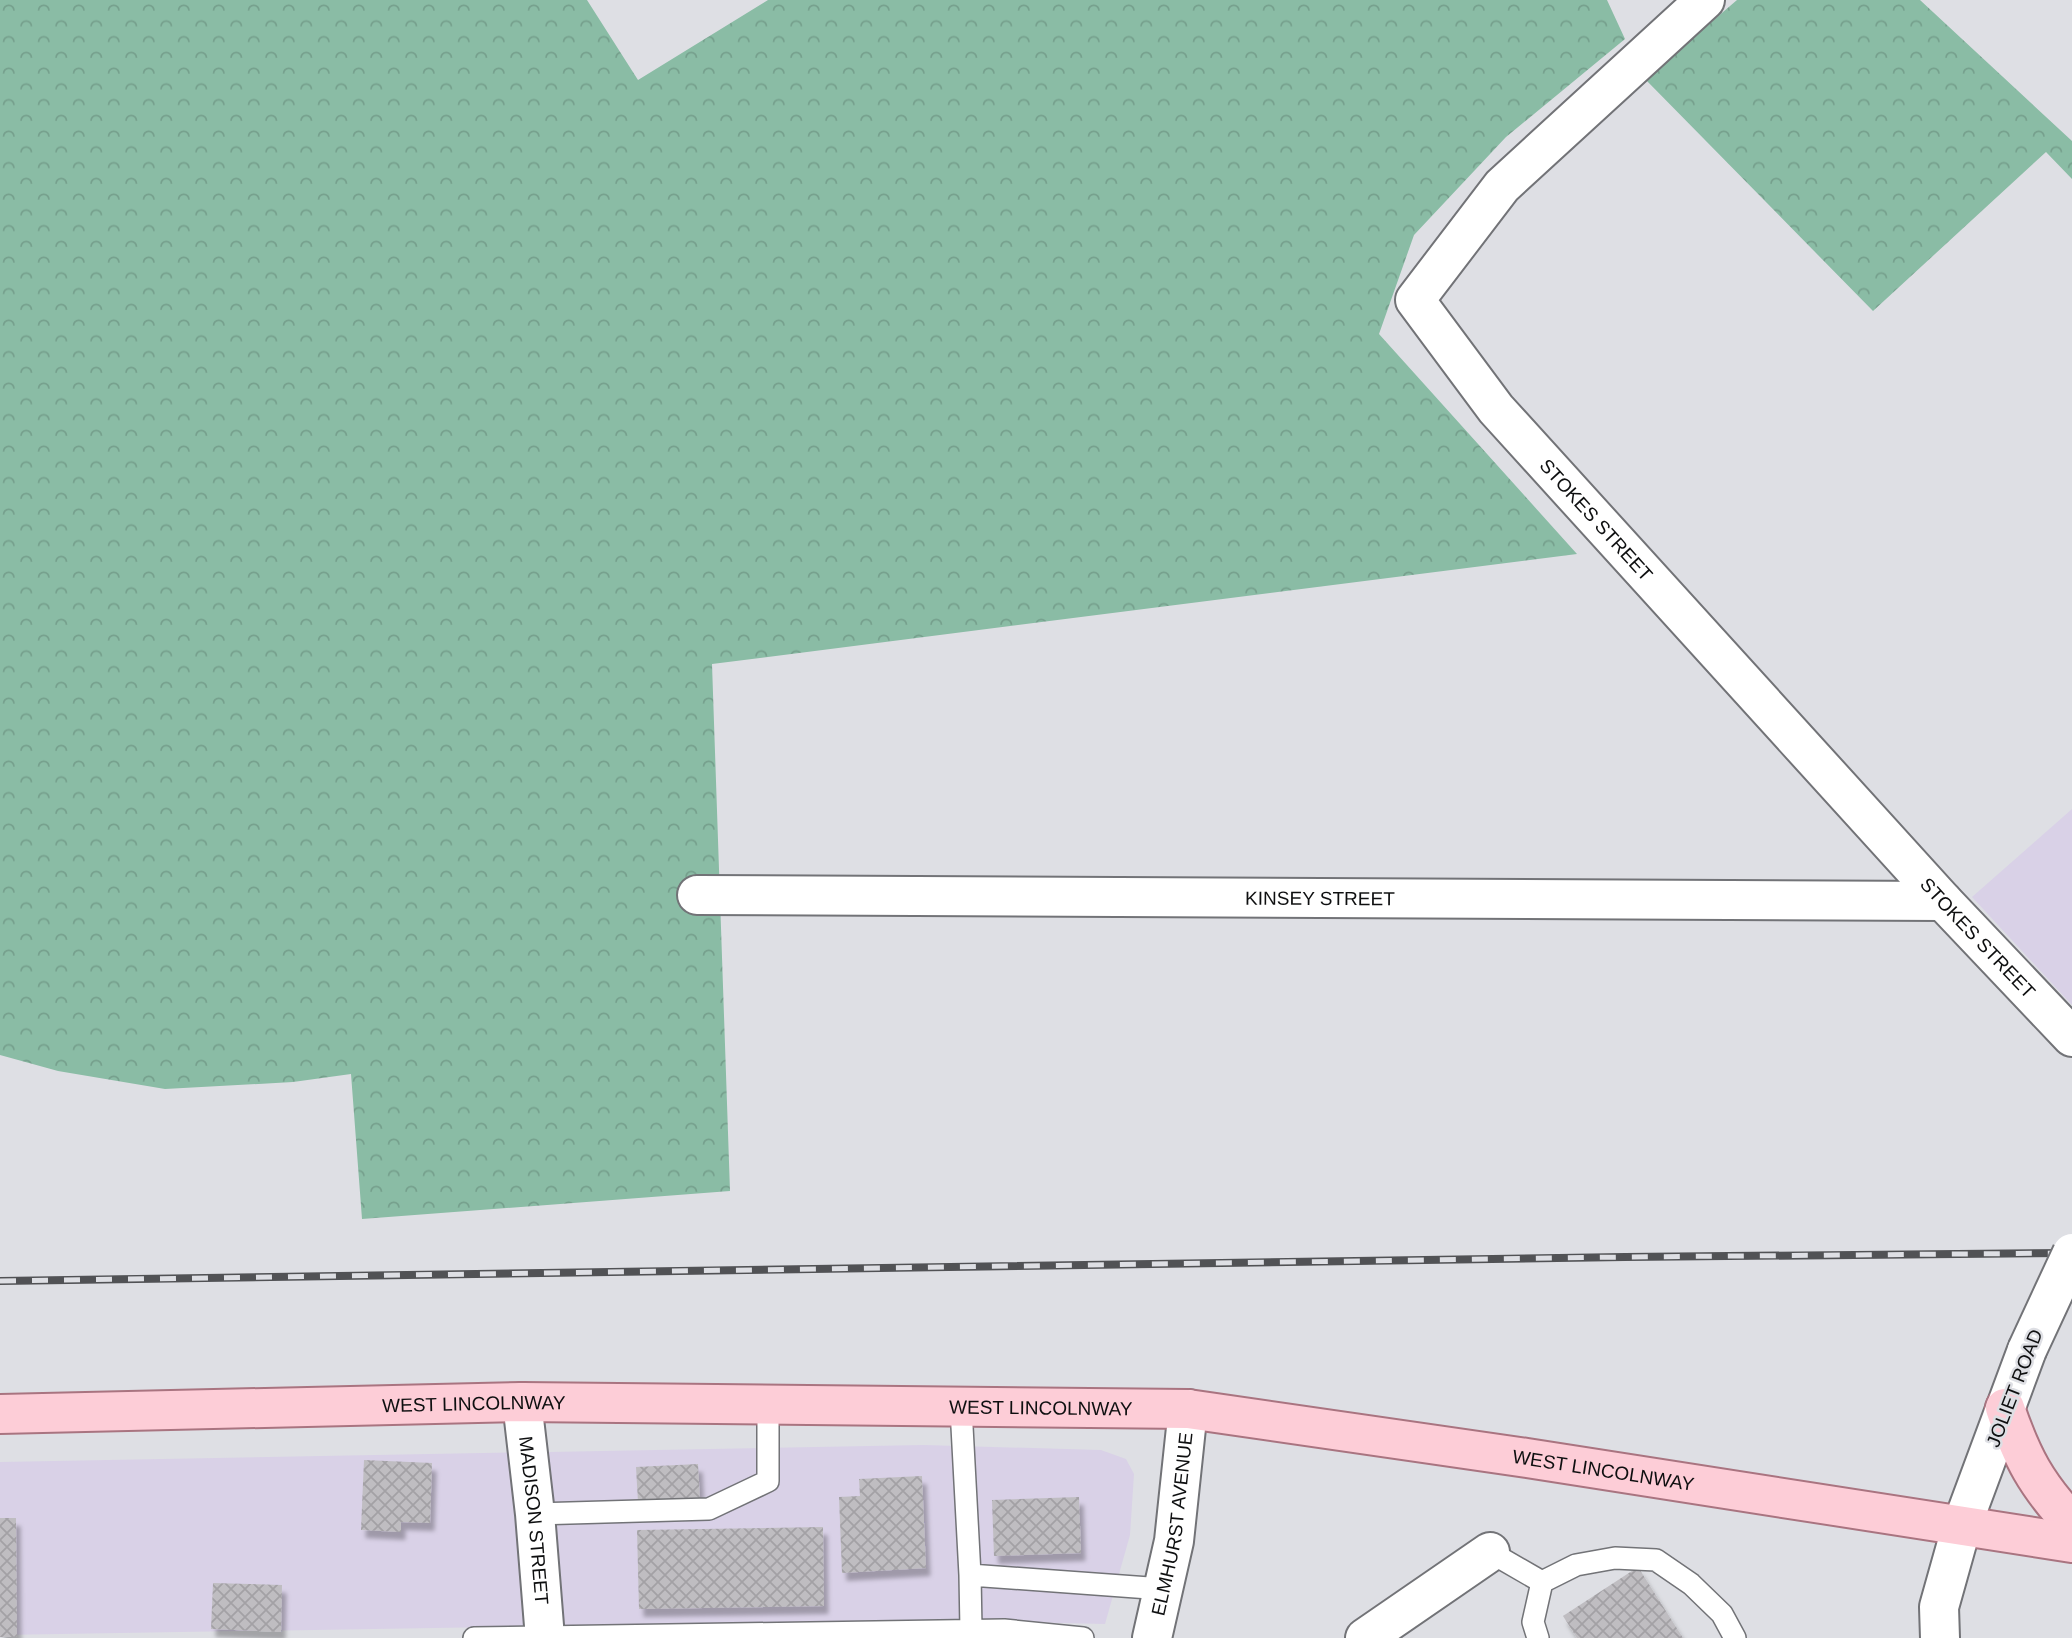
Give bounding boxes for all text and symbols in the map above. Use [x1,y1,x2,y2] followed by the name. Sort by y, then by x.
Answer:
[1536,455,1657,585] street label: STOKES STREET
[1916,874,2039,1003] street label: STOKES STREET
[1245,888,1395,909] street label: KINSEY STREET
[1982,1326,2047,1450] street label: JOLIET ROAD
[382,1392,566,1416] street label: WEST LINCOLNWAY
[949,1396,1133,1419] street label: WEST LINCOLNWAY
[1147,1431,1196,1618] street label: ELMHURST AVENUE
[515,1435,552,1606] street label: MADISON STREET
[1511,1446,1696,1495] street label: WEST LINCOLNWAY

